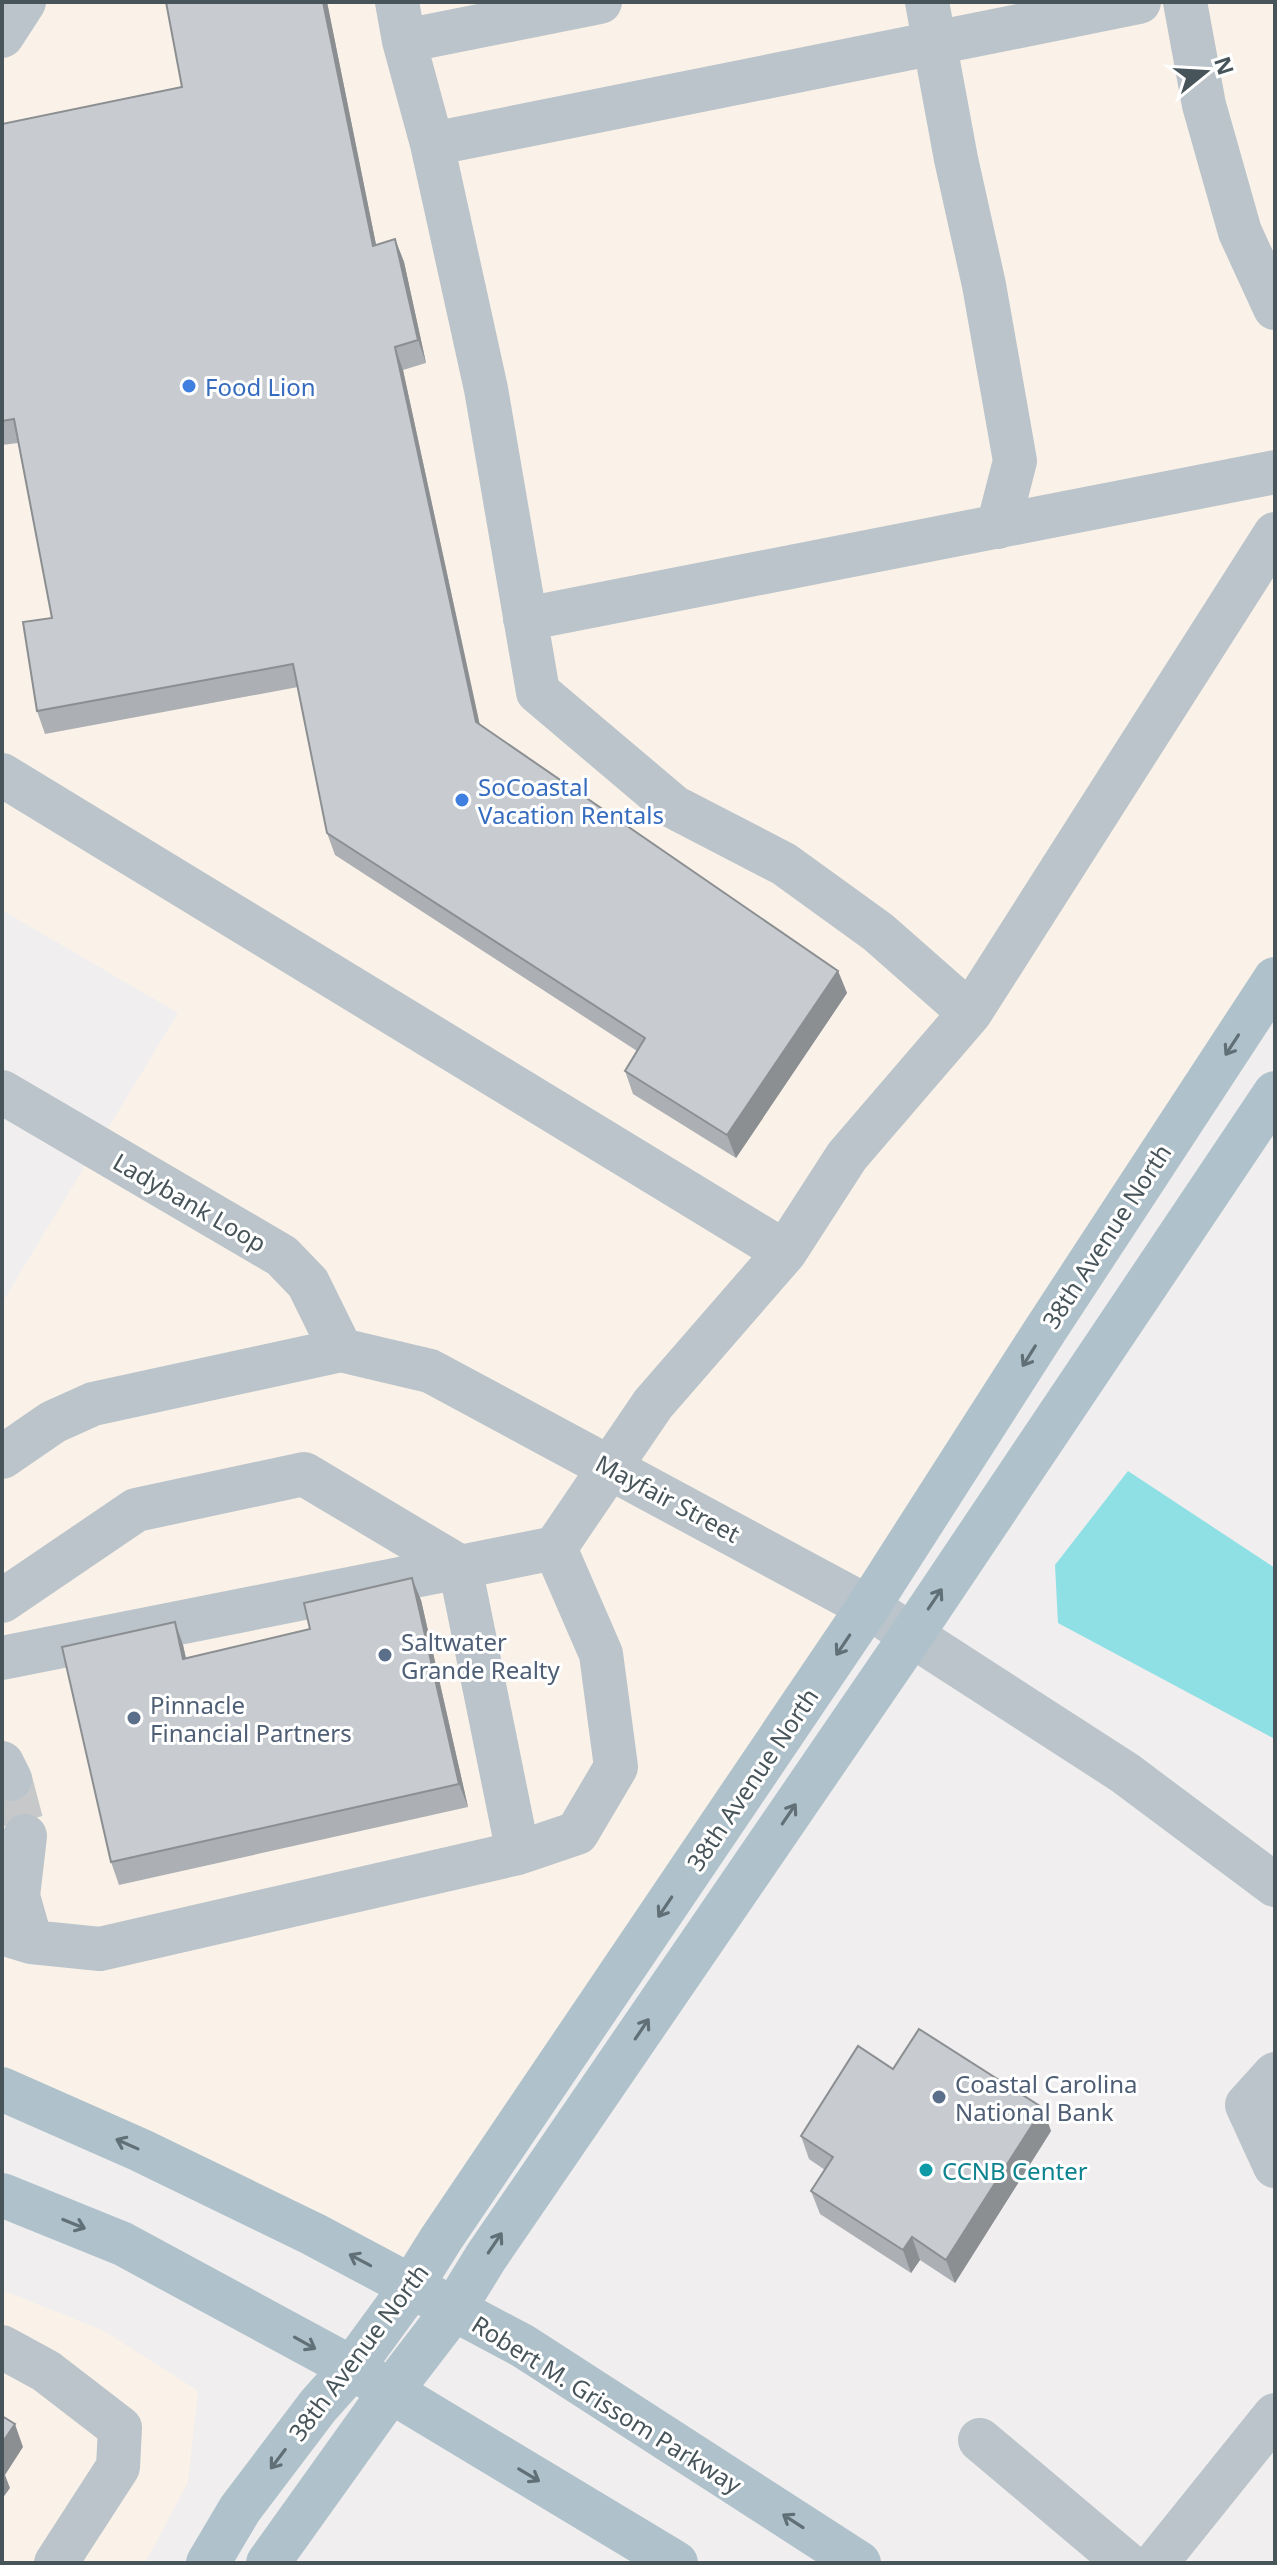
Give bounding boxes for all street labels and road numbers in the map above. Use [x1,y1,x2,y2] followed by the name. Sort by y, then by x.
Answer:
[1034,1137,1178,1335] street label: 38th Avenue North
[107,1145,273,1259] street label: Ladybank Loop
[590,1446,746,1550] street label: Mayfair Street
[679,1681,825,1877] street label: 38th Avenue North
[280,2257,436,2447] street label: 38th Avenue North
[466,2307,749,2501] street label: Robert M. Grissom Parkway

